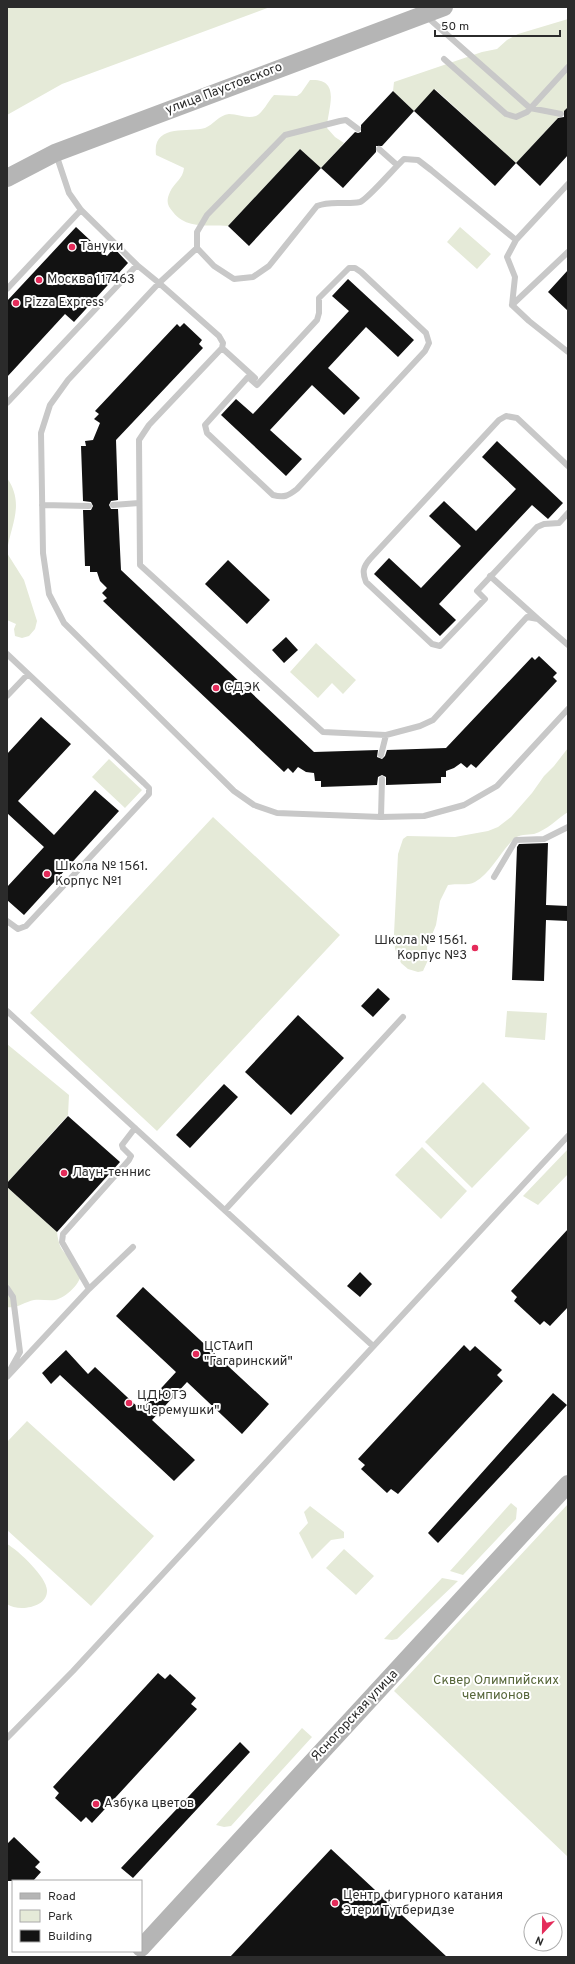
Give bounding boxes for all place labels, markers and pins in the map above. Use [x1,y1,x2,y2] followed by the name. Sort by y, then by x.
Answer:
[80,239,124,255] place label: Тануки
[67,242,77,252] marker: Тануки
[47,272,135,288] place label: Москва 117463
[34,275,44,285] marker: Москва 117463
[24,295,104,311] place label: Pizza Express
[11,298,21,308] marker: Pizza Express
[224,680,261,696] place label: СДЭК
[211,683,221,693] marker: СДЭК
[55,859,148,890] place label: Школа № 1561. Корпус №1
[42,869,52,879] marker: Школа № 1561. Корпус №1
[374,933,467,964] place label: Школа № 1561. Корпус №3
[470,943,480,953] marker: Школа № 1561. Корпус №3
[72,1165,151,1181] place label: Лаун-теннис
[59,1168,69,1178] marker: Лаун-теннис
[204,1339,293,1370] place label: ЦСТАиП "Гагаринский"
[191,1349,201,1359] marker: ЦСТАиП "Гагаринский"
[137,1388,220,1419] place label: ЦДЮТЭ "Черемушки"
[124,1398,134,1408] marker: ЦДЮТЭ "Черемушки"
[104,1796,194,1812] place label: Азбука цветов
[91,1799,101,1809] marker: Азбука цветов
[343,1888,503,1919] place label: Центр фигурного катания Этери Тутберидзе
[330,1898,340,1908] marker: Центр фигурного катания Этери Тутберидзе

